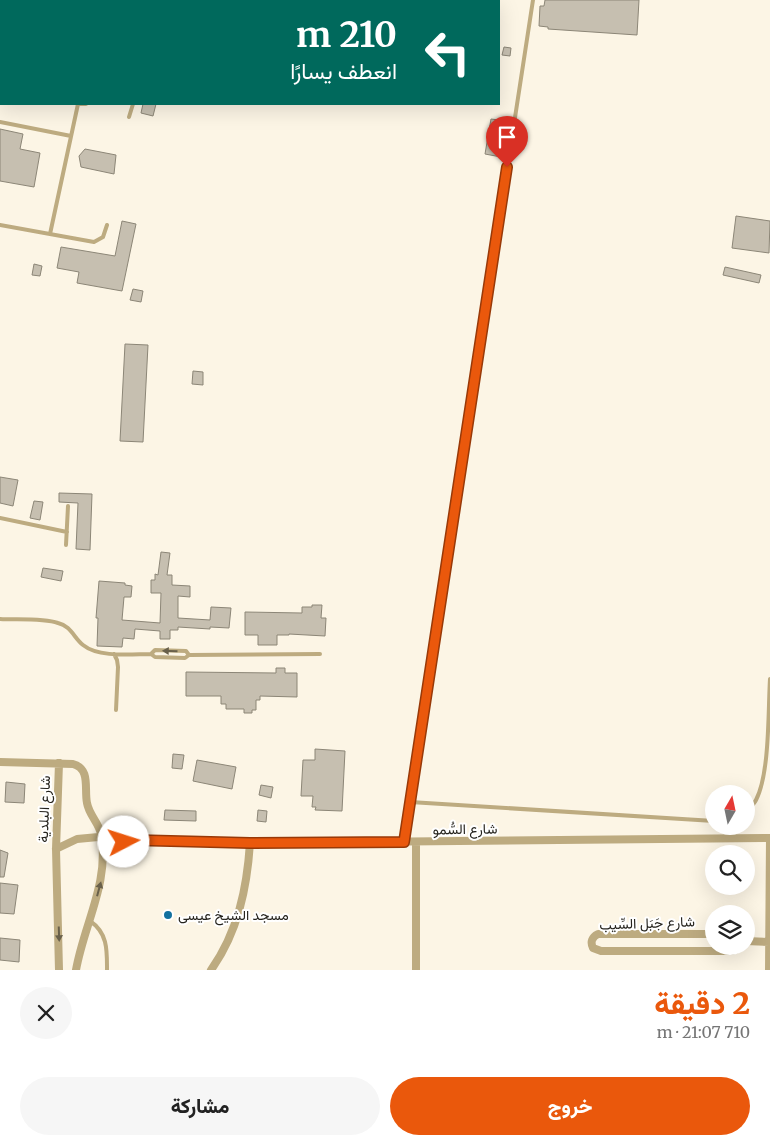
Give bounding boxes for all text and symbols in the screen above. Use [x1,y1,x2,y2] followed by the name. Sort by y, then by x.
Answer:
[296,13,397,57] text: 210 m
[415,20,480,85] icon: left
[290,57,397,85] text: انعطف يسارًا
[486,116,528,167] pin
[493,123,521,151] icon: arrive
[162,646,178,654] one-way arrow
[34,775,56,843] street label: شارع البلدية
[705,785,755,835] north arrow
[705,785,755,955] map controls
[97,815,149,867] position arrow
[432,819,498,841] street label: شارع السُّمو
[705,845,755,895] button: search
[95,882,103,897] one-way arrow
[705,905,755,955] button: layers
[178,906,289,926] place label: مسجد الشيخ عيسى
[162,909,174,921] marker: مسجد الشيخ عيسى
[599,912,695,936] street label: شارع جَبَل السِّيب
[56,926,64,942] one-way arrow
[654,984,750,1022] text: 2 دقيقة
[20,987,72,1039] button: close
[657,1022,750,1042] text: 710 m · 21:07
[20,1077,380,1135] button: مشاركة
[390,1077,750,1135] button: خروج

